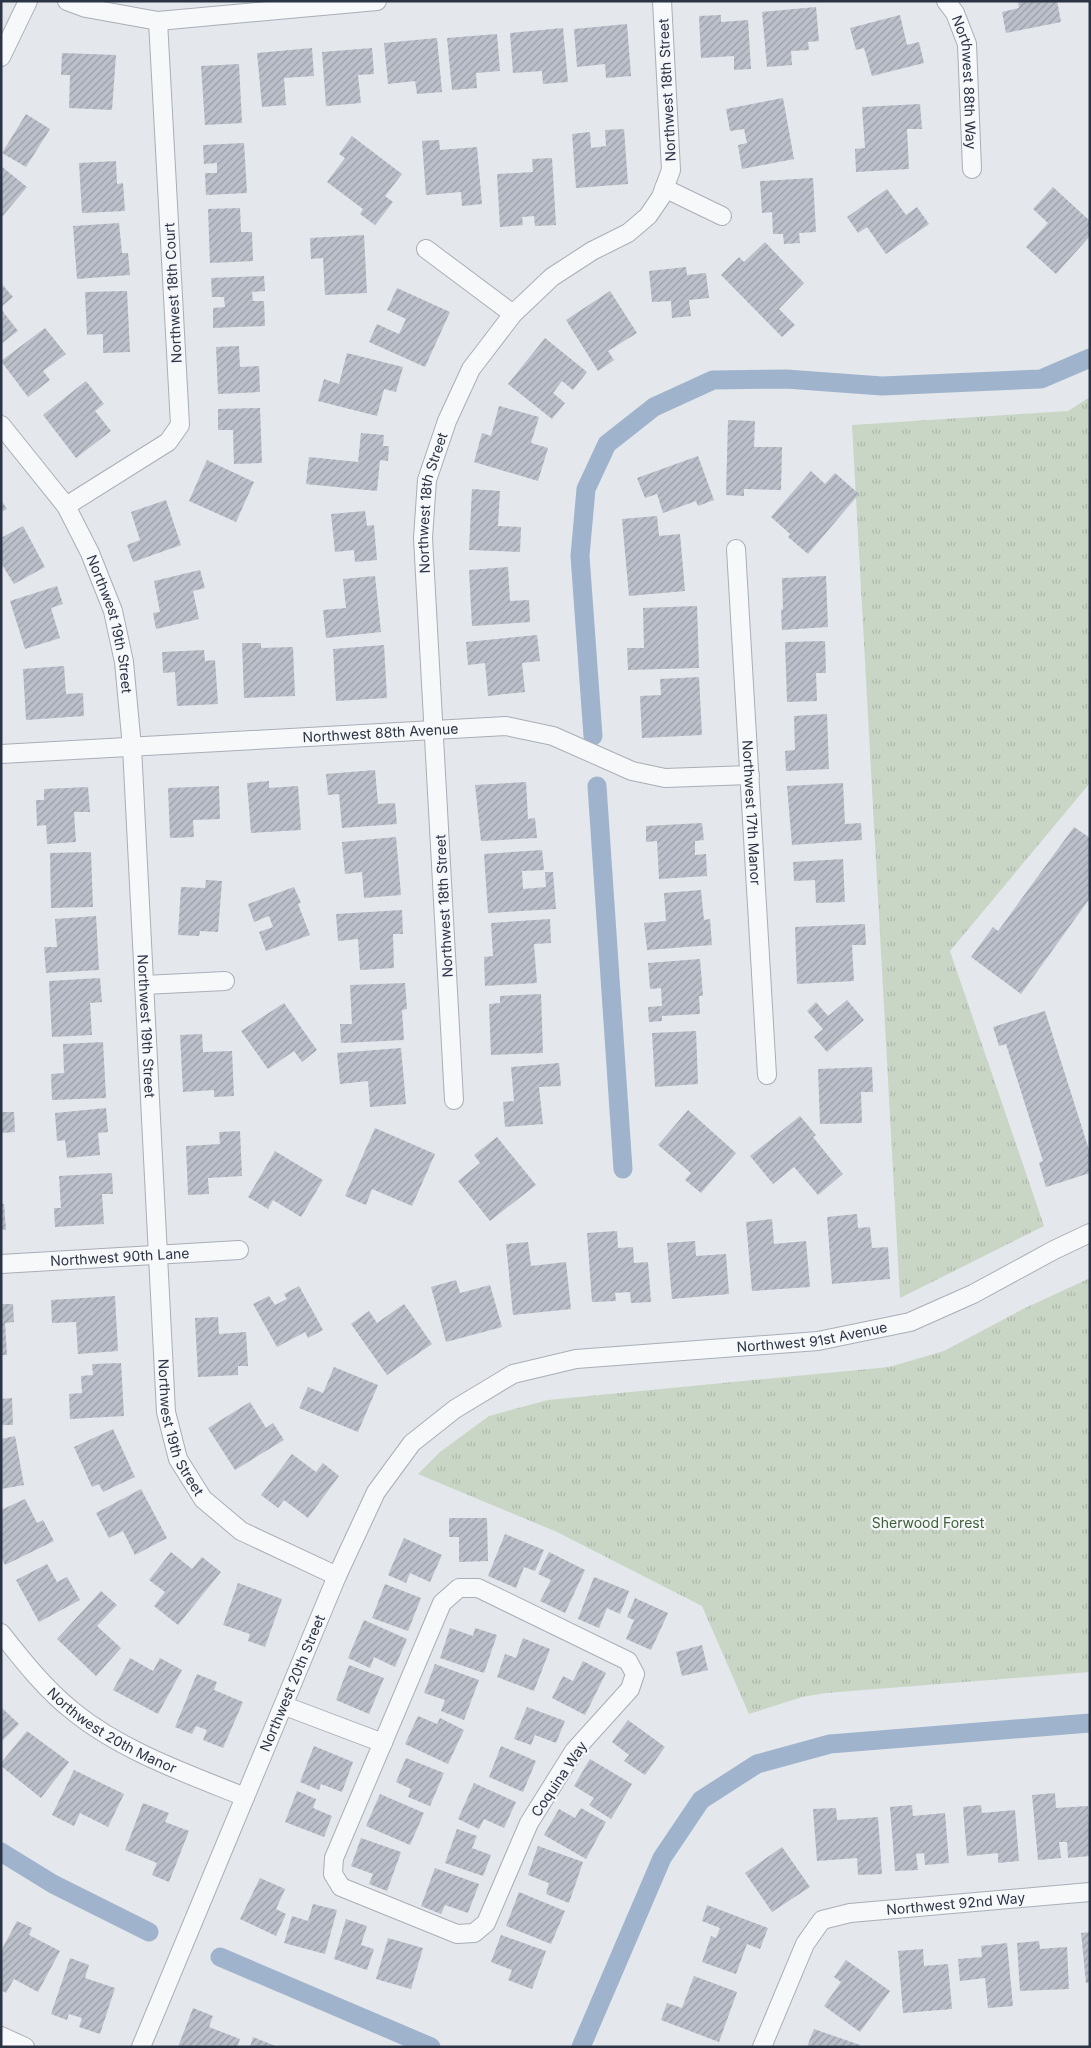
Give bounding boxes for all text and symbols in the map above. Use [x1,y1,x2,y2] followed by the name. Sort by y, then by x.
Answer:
[949,13,980,150] street label: Northwest 88th Way
[654,18,679,162] street label: Northwest 18th Street
[160,222,185,364] street label: Northwest 18th Court
[414,430,451,574] street label: Northwest 18th Street
[84,552,136,695] street label: Northwest 19th Street
[302,720,459,745] street label: Northwest 88th Avenue
[739,739,765,886] street label: Northwest 17th Manor
[431,834,456,978] street label: Northwest 18th Street
[135,954,159,1099] street label: Northwest 19th Street
[50,1244,190,1269] street label: Northwest 90th Lane
[736,1318,889,1355] street label: Northwest 91st Avenue
[155,1358,208,1499] street label: Northwest 19th Street
[872,1514,985,1531] park label: Sherwood Forest
[256,1612,328,1754] street label: Northwest 20th Street
[44,1684,179,1776] street label: Northwest 20th Manor
[527,1738,590,1820] street label: Coquina Way
[886,1889,1026,1918] street label: Northwest 92nd Way

